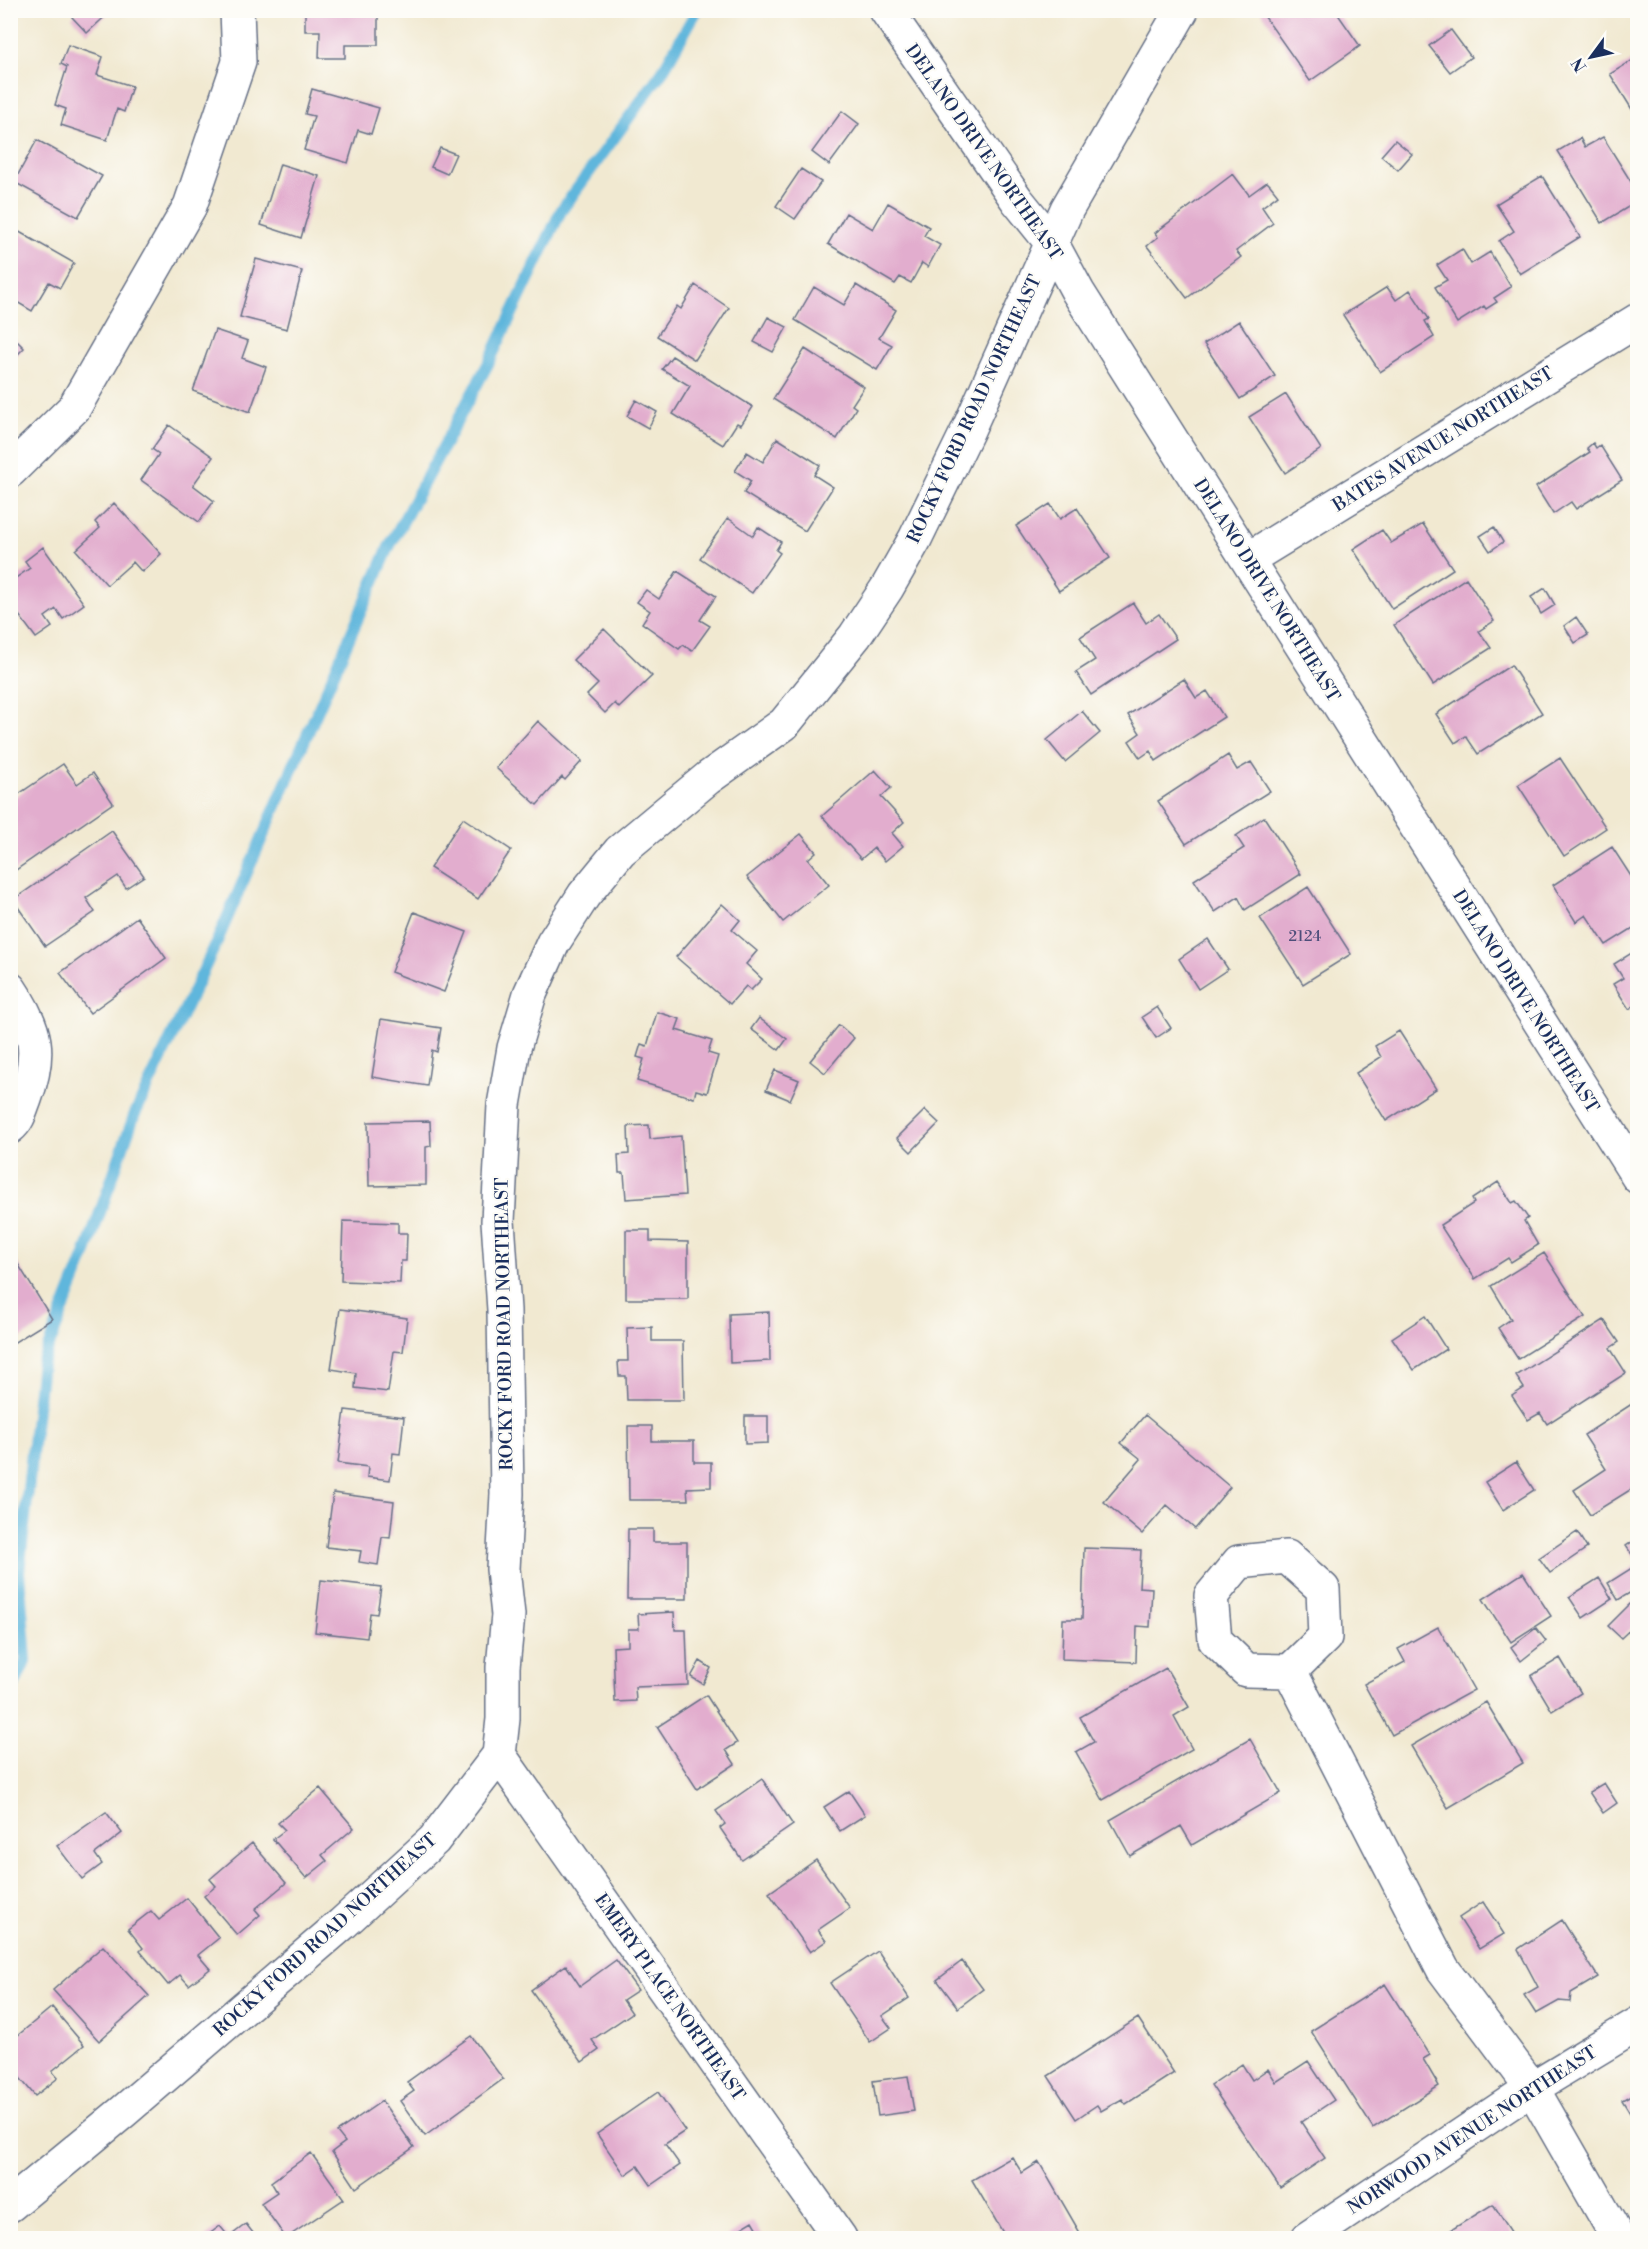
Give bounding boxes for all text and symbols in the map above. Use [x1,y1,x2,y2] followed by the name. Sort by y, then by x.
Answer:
[1561,27,1621,87] north arrow
[900,40,1067,265] street label: DELANO DRIVE NORTHEAST
[1567,54,1591,75] text: N
[902,271,1047,547] street label: ROCKY FORD ROAD NORTHEAST
[1328,362,1558,518] street label: BATES AVENUE NORTHEAST
[1188,474,1345,706] street label: DELANO DRIVE NORTHEAST
[1447,885,1604,1117] street label: DELANO DRIVE NORTHEAST
[1288,927,1322,946] house number: 2124
[490,1177,519,1471] street label: ROCKY FORD ROAD NORTHEAST
[209,1828,442,2042] street label: ROCKY FORD ROAD NORTHEAST
[589,1889,750,2106] street label: EMERY PLACE NORTHEAST
[1343,2041,1602,2220] street label: NORWOOD AVENUE NORTHEAST

